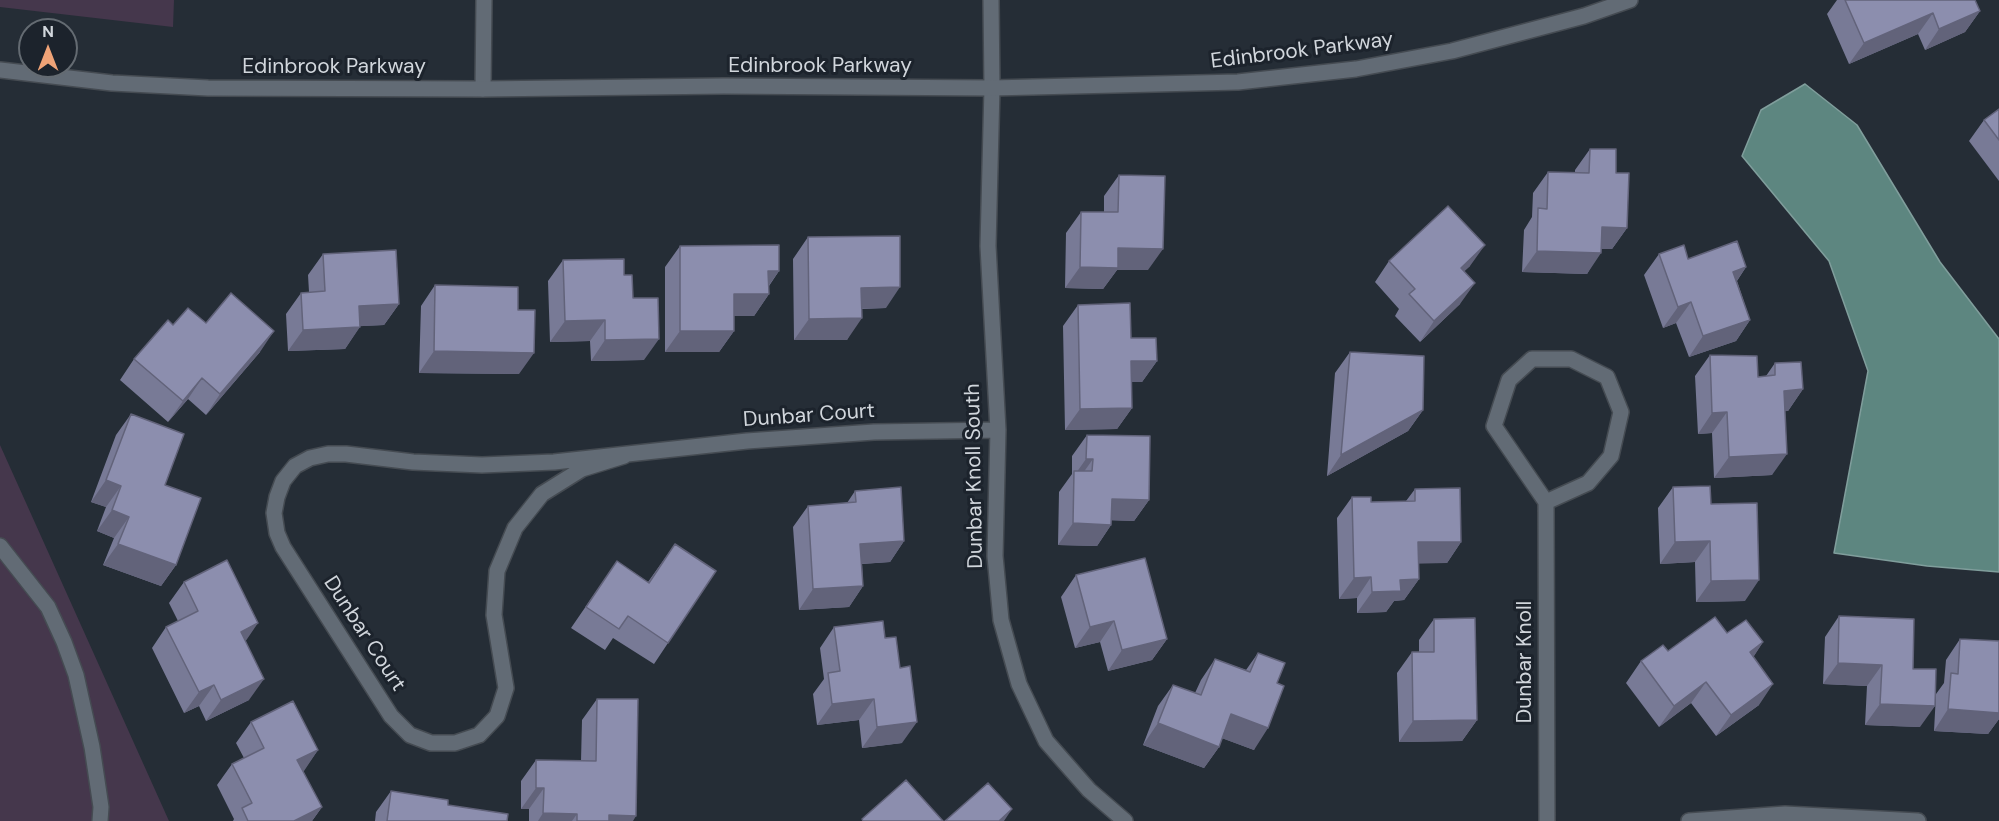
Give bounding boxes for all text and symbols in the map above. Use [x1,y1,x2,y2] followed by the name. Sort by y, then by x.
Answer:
[18,18,78,78] north arrow
[42,21,54,42] text: N
[1209,27,1395,75] street label: Edinbrook Parkway
[728,53,912,79] street label: Edinbrook Parkway
[242,54,426,80] street label: Edinbrook Parkway
[961,383,989,569] street label: Dunbar Knoll South
[742,399,876,433] street label: Dunbar Court
[317,572,411,696] street label: Dunbar Court
[1512,601,1538,723] street label: Dunbar Knoll

